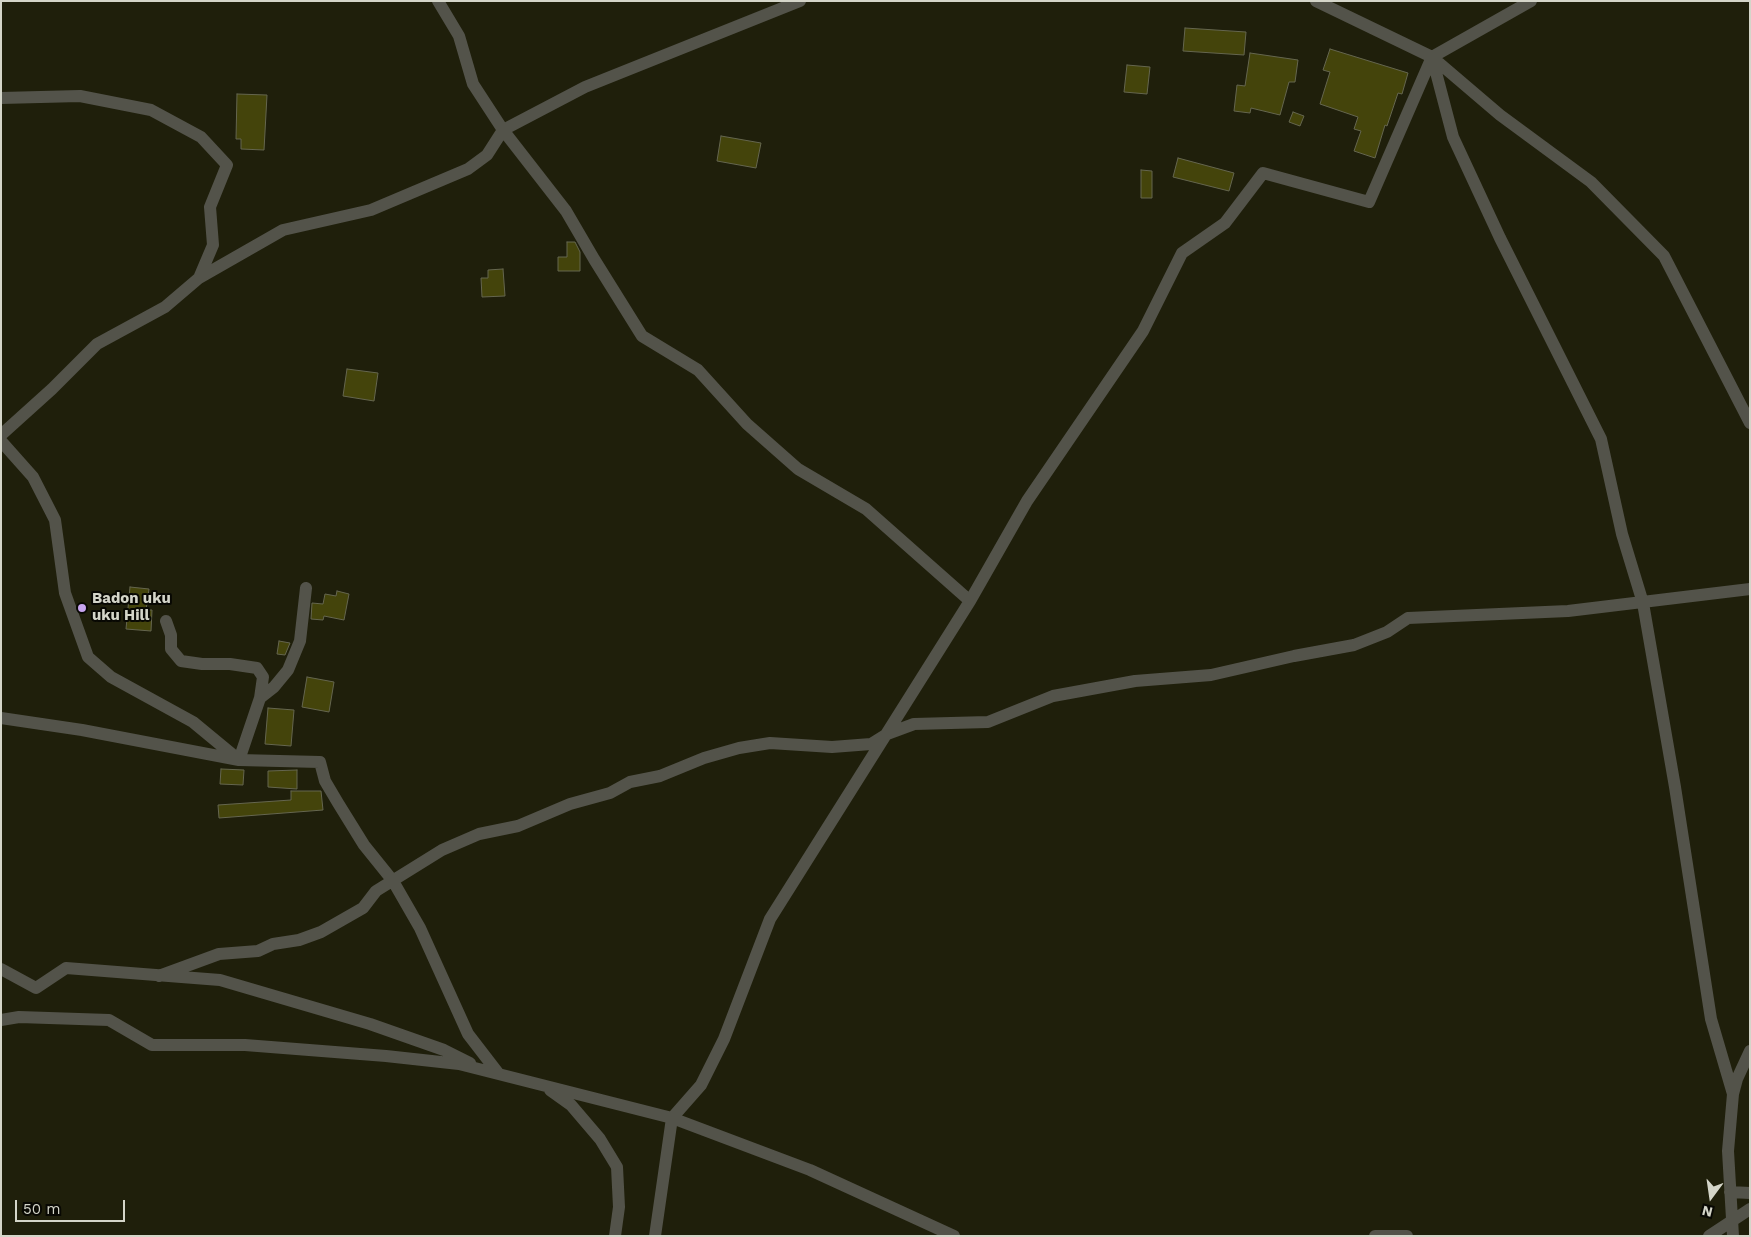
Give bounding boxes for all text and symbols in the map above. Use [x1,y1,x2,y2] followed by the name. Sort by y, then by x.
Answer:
[92,590,171,625] place label: Badon uku uku Hill
[76,602,88,614] marker: Badon uku uku Hill
[1686,1172,1736,1222] north arrow
[18,1190,128,1222] scale bar
[23,1200,60,1218] text: 50 m
[1700,1203,1714,1221] text: N

